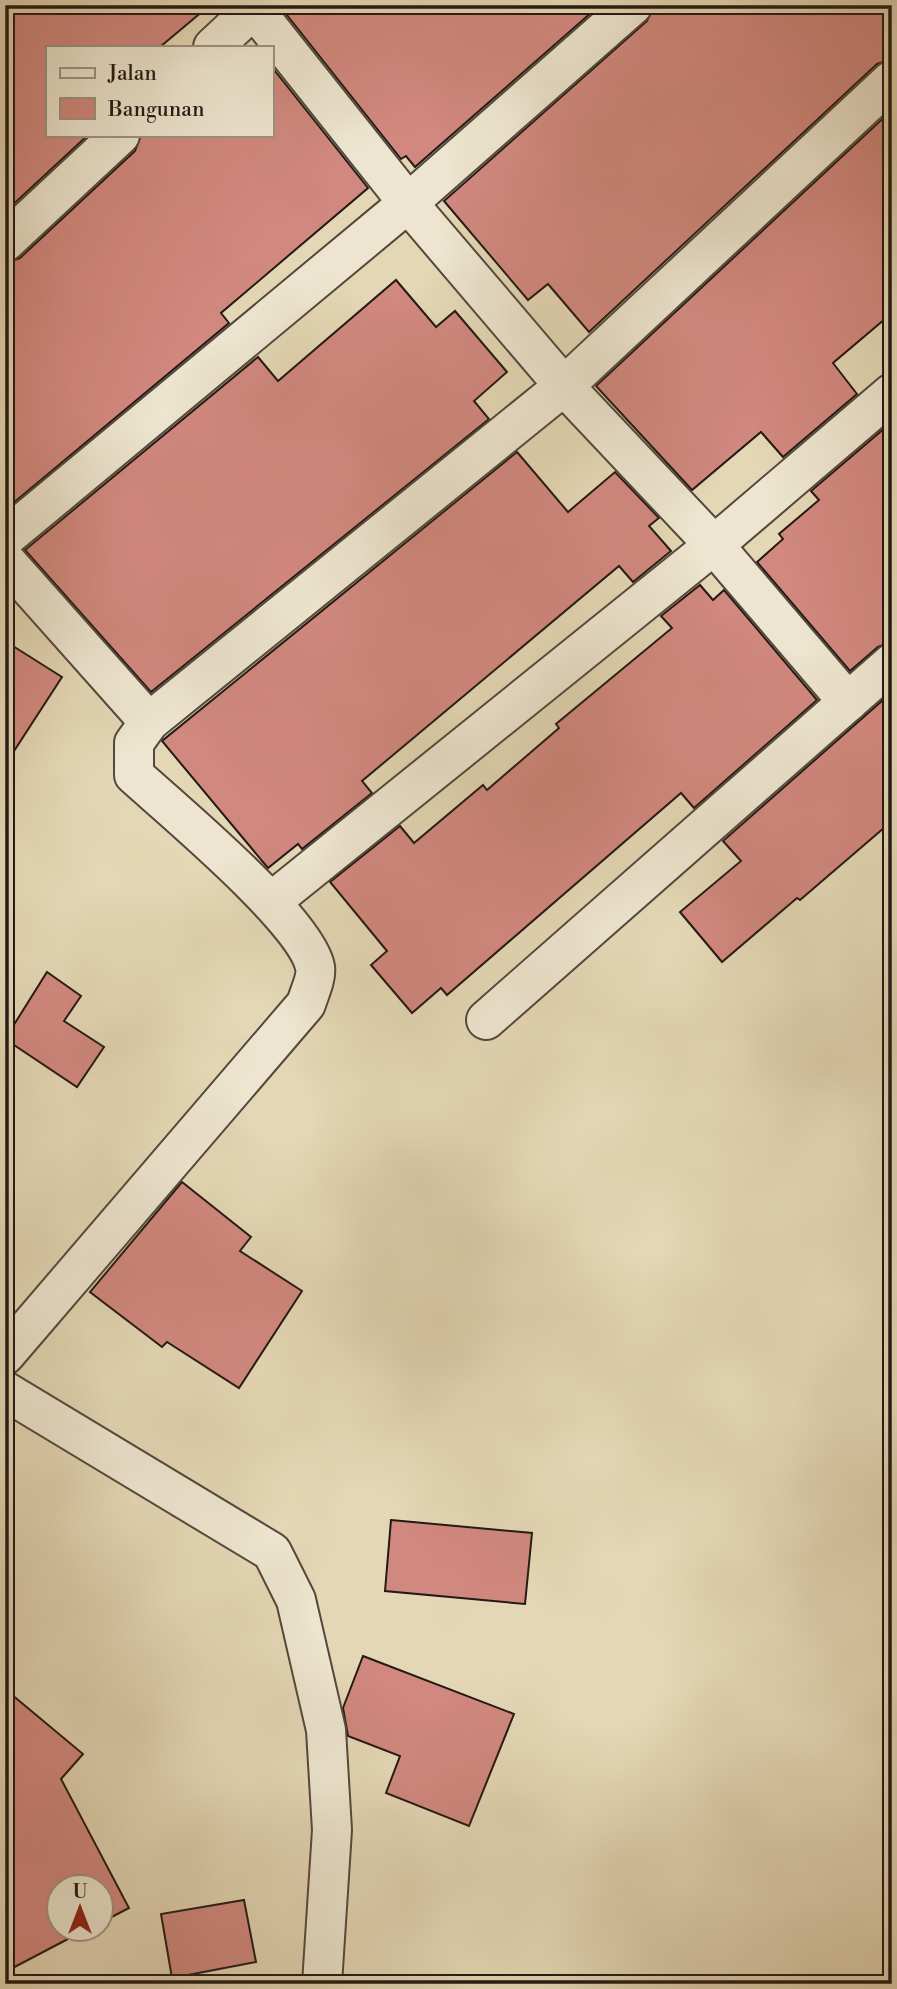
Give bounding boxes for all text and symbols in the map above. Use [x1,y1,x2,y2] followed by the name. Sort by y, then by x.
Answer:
[46,46,273,136] legend
[107,61,157,87] text: Jalan
[107,97,205,123] text: Bangunan
[46,1874,116,1944] north arrow
[73,1880,88,1904] text: U

